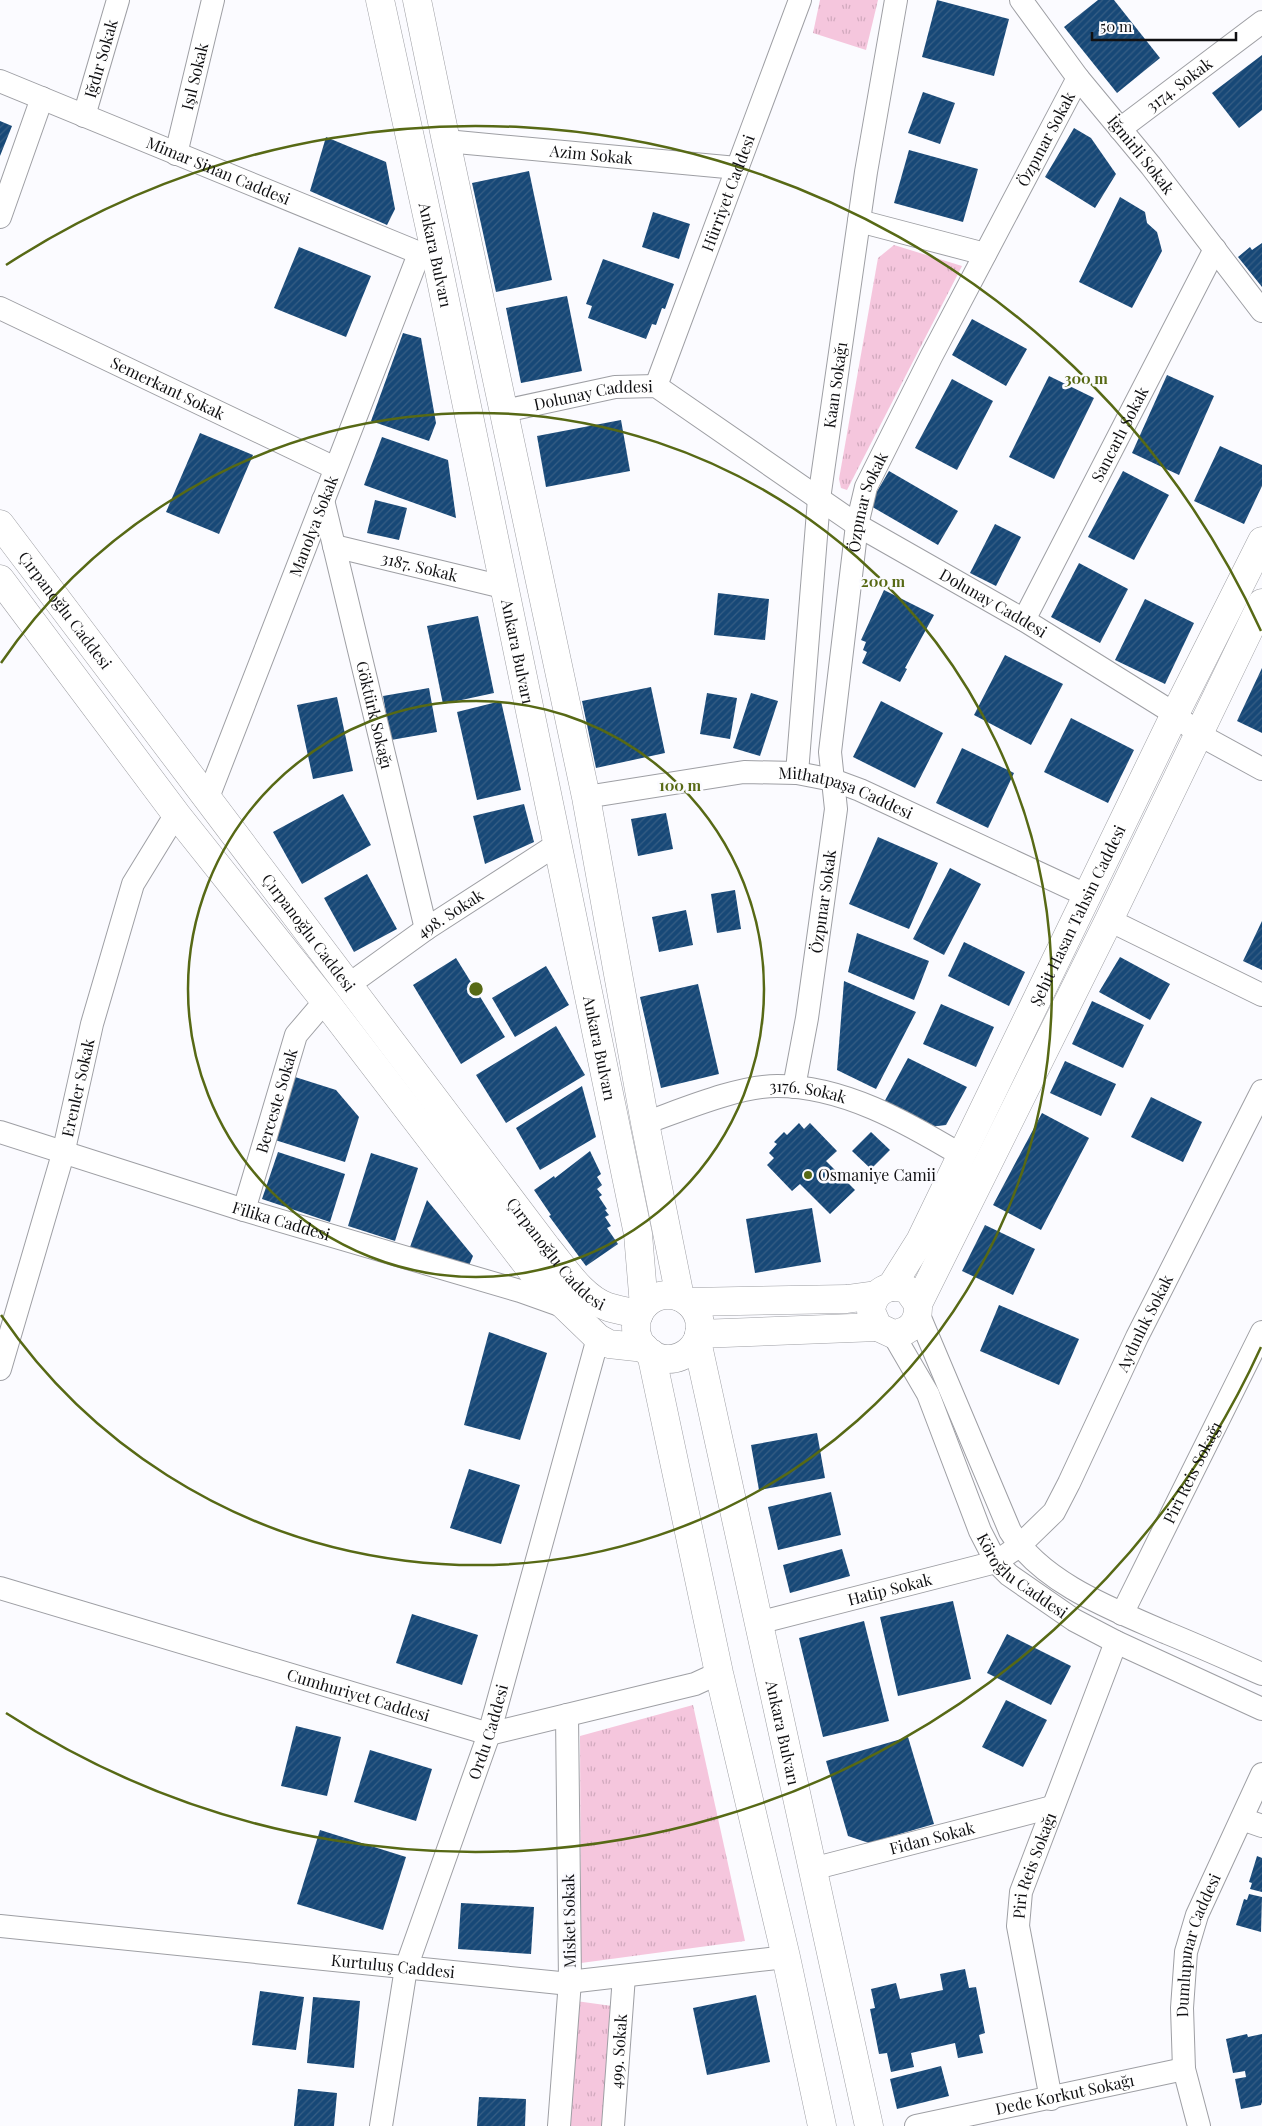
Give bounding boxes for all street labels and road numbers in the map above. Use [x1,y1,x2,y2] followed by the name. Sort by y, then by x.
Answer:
[79,16,122,100] street label: Iğdır Sokak
[176,40,212,112] street label: Işıl Sokak
[1141,52,1216,116] street label: 3174. Sokak
[1012,87,1079,190] street label: Özpınar Sokak
[1103,111,1180,198] street label: İğmirli Sokak
[144,131,294,209] street label: Mimar Sinan Caddesi
[696,131,759,254] street label: Hürriyet Caddesi
[548,140,634,168] street label: Azim Sokak
[414,200,457,309] street label: Ankara Bulvarı
[818,340,852,430] street label: Kaan Sokağı
[108,351,229,424] street label: Semerkant Sokak
[532,375,653,414] street label: Dolunay Caddesi
[1086,382,1153,485] street label: Sancarlı Sokak
[843,448,892,553] street label: Özpınar Sokak
[284,472,342,579] street label: Manolya Sokak
[14,547,117,673] street label: Çırpanoğlu Caddesi
[379,547,460,586] street label: 3187. Sokak
[936,563,1052,642] street label: Dolunay Caddesi
[497,596,539,706] street label: Ankara Bulvarı
[352,659,398,771] street label: Göktürk Sokağı
[778,762,917,823] street label: Mithatpaşa Caddesi
[1024,821,1130,1009] street label: Şehit Hasan Tahsin Caddesi
[805,848,840,954] street label: Özpınar Sokak
[258,869,360,996] street label: Çırpanoğlu Caddesi
[412,884,487,942] street label: 498. Sokak
[579,993,621,1103] street label: Ankara Bulvarı
[56,1036,99,1139] street label: Erenler Sokak
[250,1045,302,1156] street label: Berceste Sokak
[769,1075,850,1108] street label: 3176. Sokak
[503,1193,609,1315] street label: Çırpanoğlu Caddesi
[230,1196,333,1245] street label: Filika Caddesi
[1111,1270,1177,1376] street label: Aydınlık Sokak
[1158,1418,1226,1527] street label: Piri Reis Sokağı
[973,1529,1072,1623] street label: Köroğlu Caddesi
[845,1568,934,1610] street label: Hatip Sokak
[285,1663,433,1726] street label: Cumhuriyet Caddesi
[761,1677,805,1787] street label: Ankara Bulvarı
[463,1681,512,1782] street label: Ordu Caddesi
[1008,1809,1060,1920] street label: Piri Reis Sokağı
[887,1816,977,1859] street label: Fidan Sokak
[1171,1870,1225,2018] street label: Dumlupınar Caddesi
[557,1874,580,1968] street label: Misket Sokak
[330,1949,456,1982] street label: Kurtuluş Caddesi
[605,2013,631,2089] street label: 499. Sokak
[993,2069,1136,2119] street label: Dede Korkut Sokağı

